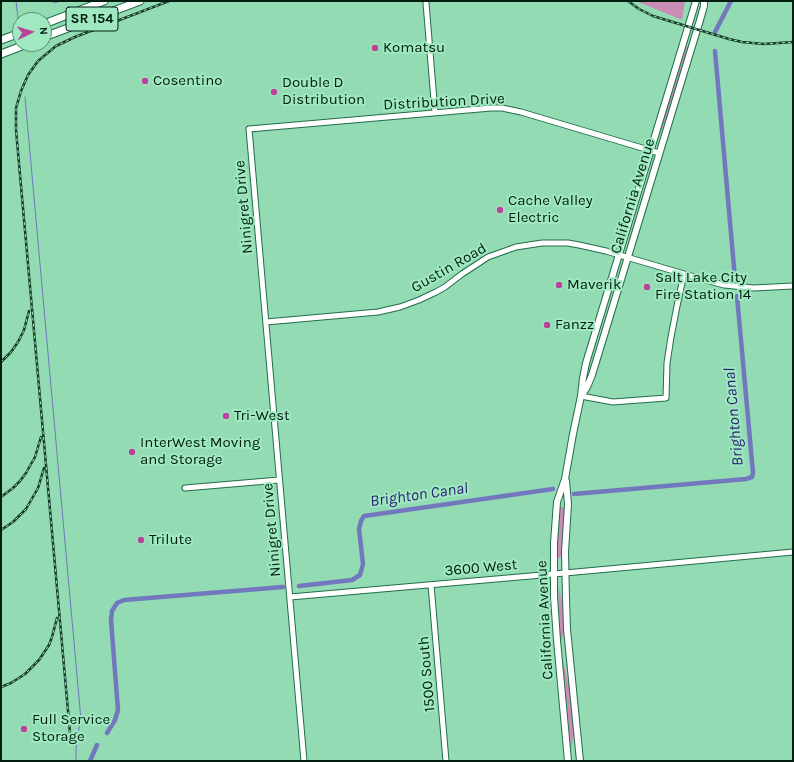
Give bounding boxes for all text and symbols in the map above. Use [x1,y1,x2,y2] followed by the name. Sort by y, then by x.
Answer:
[66,7,118,31] road number: SR 154
[12,12,52,52] north arrow
[37,26,50,35] text: N
[383,39,445,57] place label: Komatsu
[370,43,380,53] marker: Komatsu
[153,72,222,90] place label: Cosentino
[282,74,365,109] place label: Double D Distribution
[140,76,150,86] marker: Cosentino
[269,87,279,97] marker: Double D Distribution
[383,90,505,114] street label: Distribution Drive
[607,136,659,256] street label: California Avenue
[231,159,257,255] street label: Ninigret Drive
[508,192,593,227] place label: Cache Valley Electric
[495,205,505,215] marker: Cache Valley Electric
[408,239,490,297] street label: Gustin Road
[655,269,751,304] place label: Salt Lake City Fire Station 14
[567,276,622,294] place label: Maverik
[554,280,564,290] marker: Maverik
[642,282,652,292] marker: Salt Lake City Fire Station 14
[555,316,594,334] place label: Fanzz
[542,320,552,330] marker: Fanzz
[720,367,748,467] water label: Brighton Canal
[234,407,290,425] place label: Tri-West
[221,411,231,421] marker: Tri-West
[140,434,260,469] place label: InterWest Moving and Storage
[127,447,137,457] marker: InterWest Moving and Storage
[369,479,469,511] water label: Brighton Canal
[259,482,285,578] street label: Ninigret Drive
[149,531,192,549] place label: Trilute
[136,535,146,545] marker: Trilute
[444,556,518,580] street label: 3600 West
[533,560,557,680] street label: California Avenue
[415,635,439,713] street label: 1500 South
[32,711,110,746] place label: Full Service Storage
[19,724,29,734] marker: Full Service Storage

